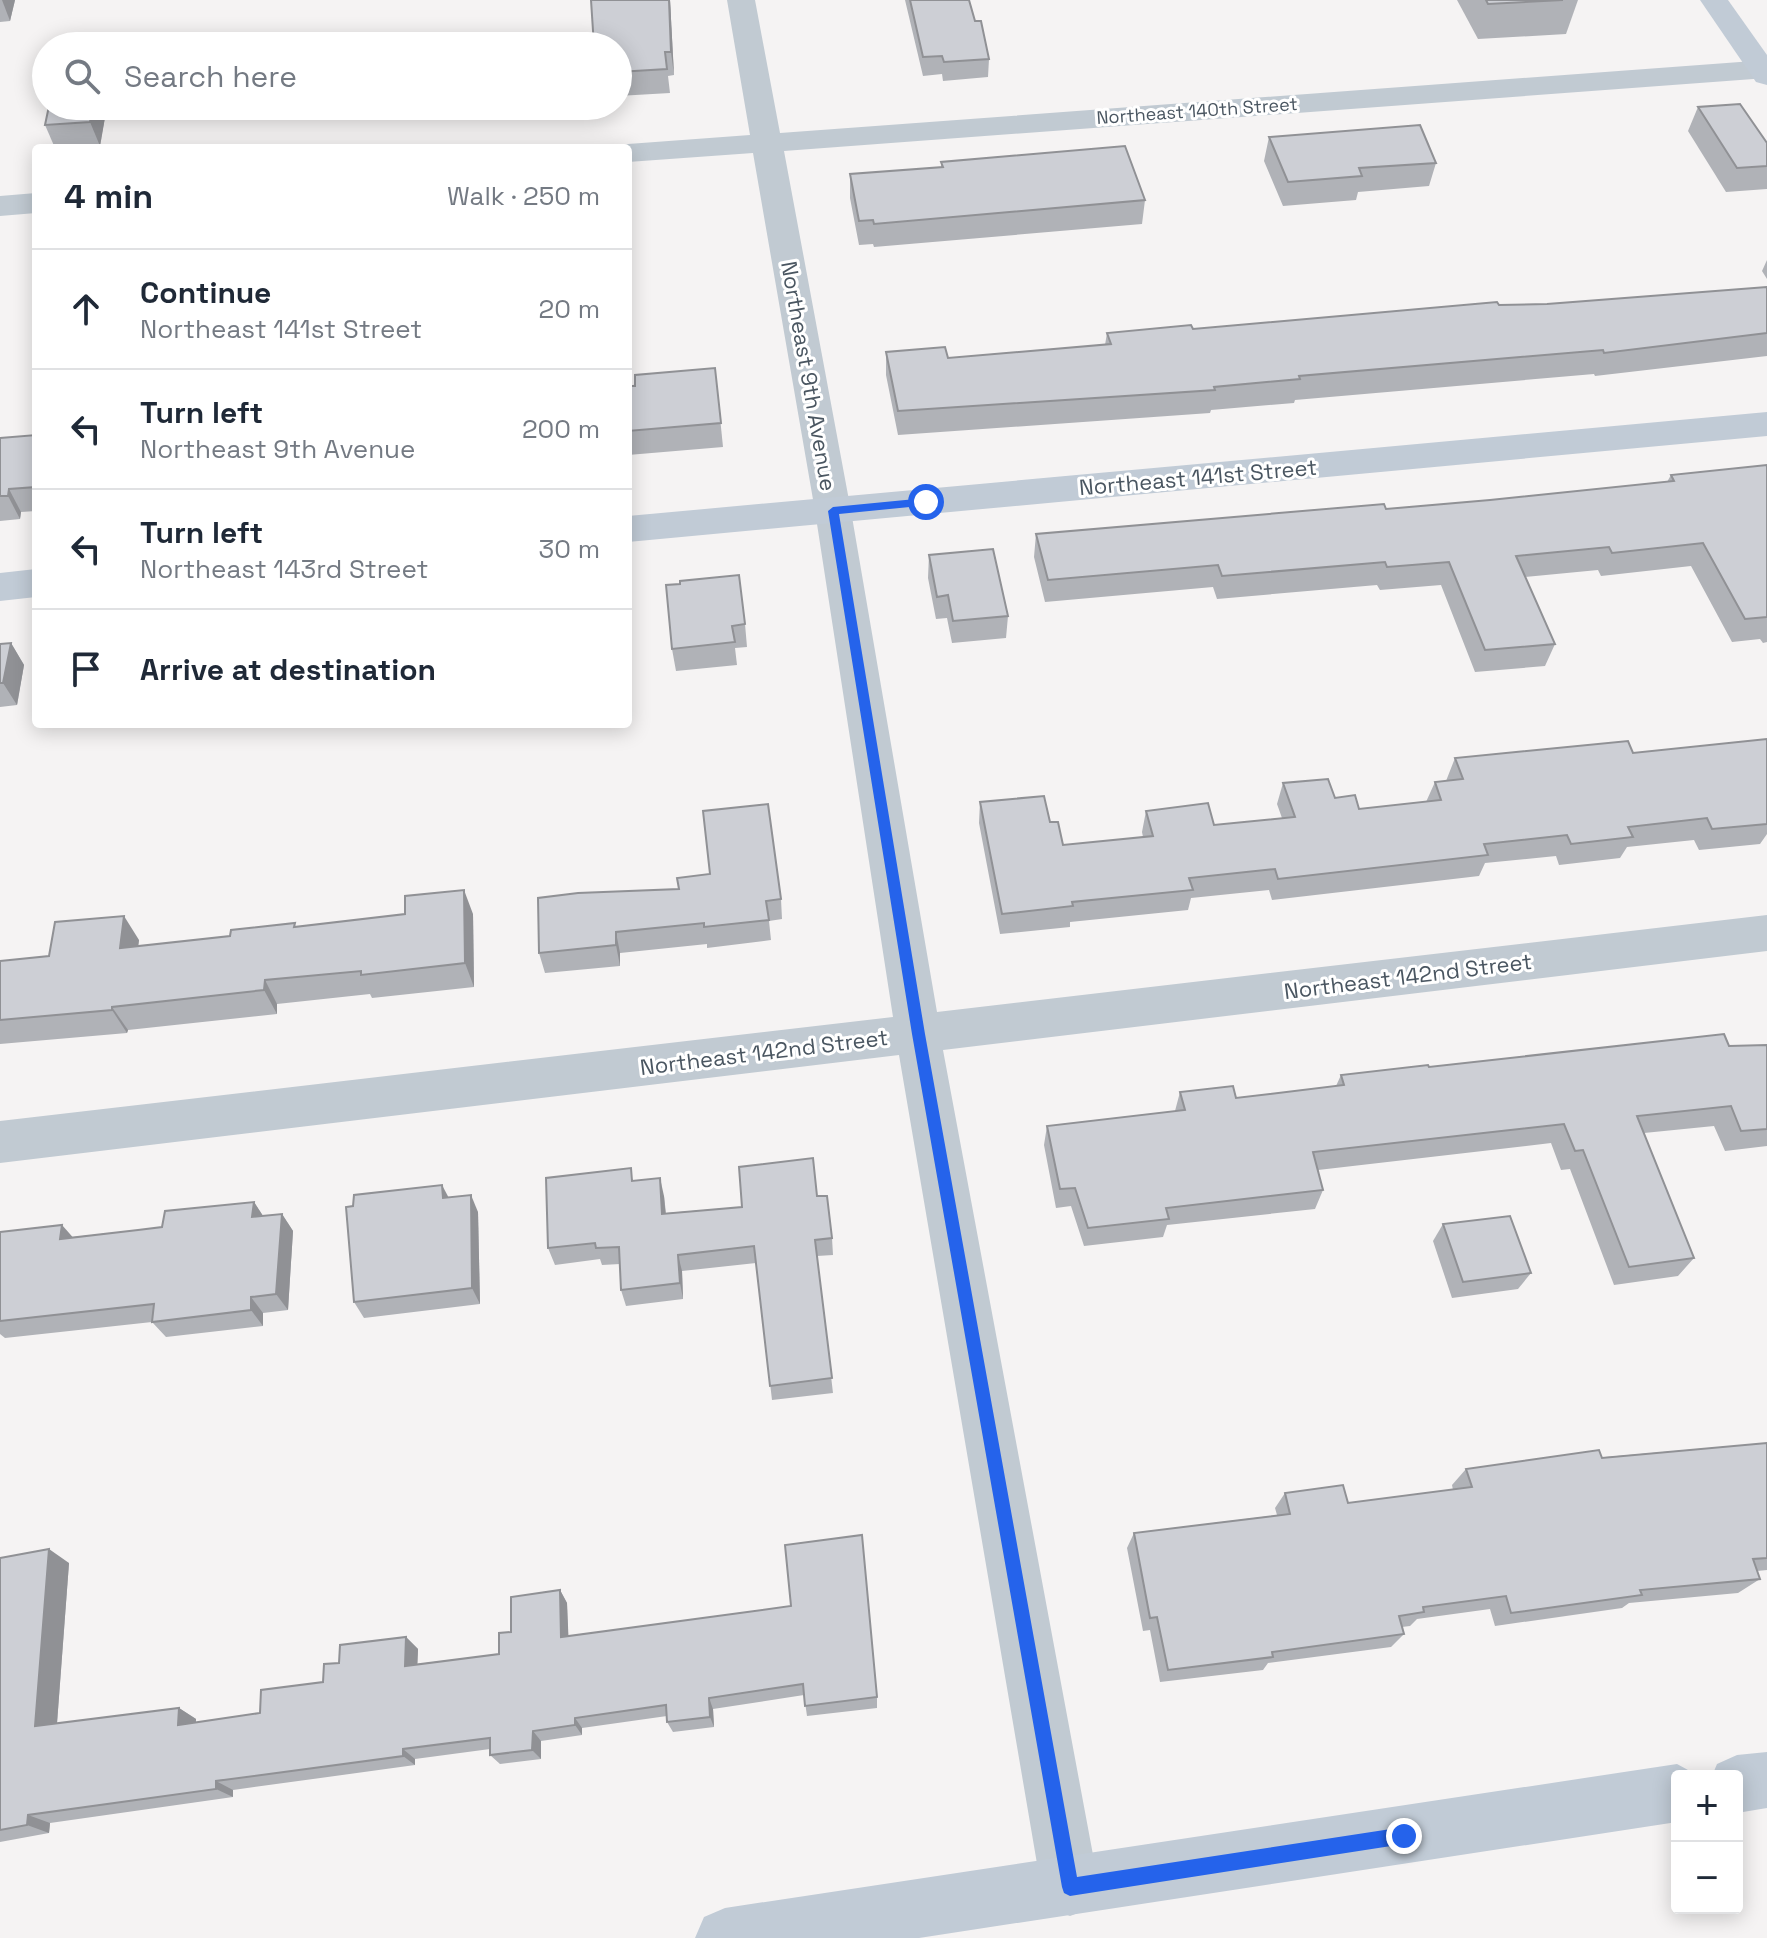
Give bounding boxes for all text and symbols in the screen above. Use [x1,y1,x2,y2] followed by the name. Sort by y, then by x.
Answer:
[32,32,632,120] search box
[60,54,104,98] icon: search
[124,57,297,96] text: Search here
[1096,92,1298,129] street label: Northeast 140th Street
[64,175,153,218] text: 4 min
[447,179,600,213] text: Walk · 250 m
[775,259,843,493] street label: Northeast 9th Avenue
[140,273,271,312] text: Continue
[64,287,108,331] icon: ahead
[539,292,600,326] text: 20 m
[140,312,422,346] text: Northeast 141st Street
[140,393,263,432] text: Turn left
[64,407,108,451] icon: left
[522,412,600,446] text: 200 m
[140,432,415,466] text: Northeast 9th Avenue
[1078,453,1318,501] street label: Northeast 141st Street
[908,484,944,520] route start
[140,513,263,552] text: Turn left
[64,527,108,571] icon: left
[539,532,600,566] text: 30 m
[140,552,428,586] text: Northeast 143rd Street
[64,647,108,691] icon: arrive
[140,650,436,689] text: Arrive at destination
[1282,947,1534,1005] street label: Northeast 142nd Street
[638,1023,890,1081] street label: Northeast 142nd Street
[1671,1770,1743,1914] map controls
[1671,1770,1743,1842] button: +
[1386,1818,1422,1854] route end
[1671,1842,1743,1914] button: −

